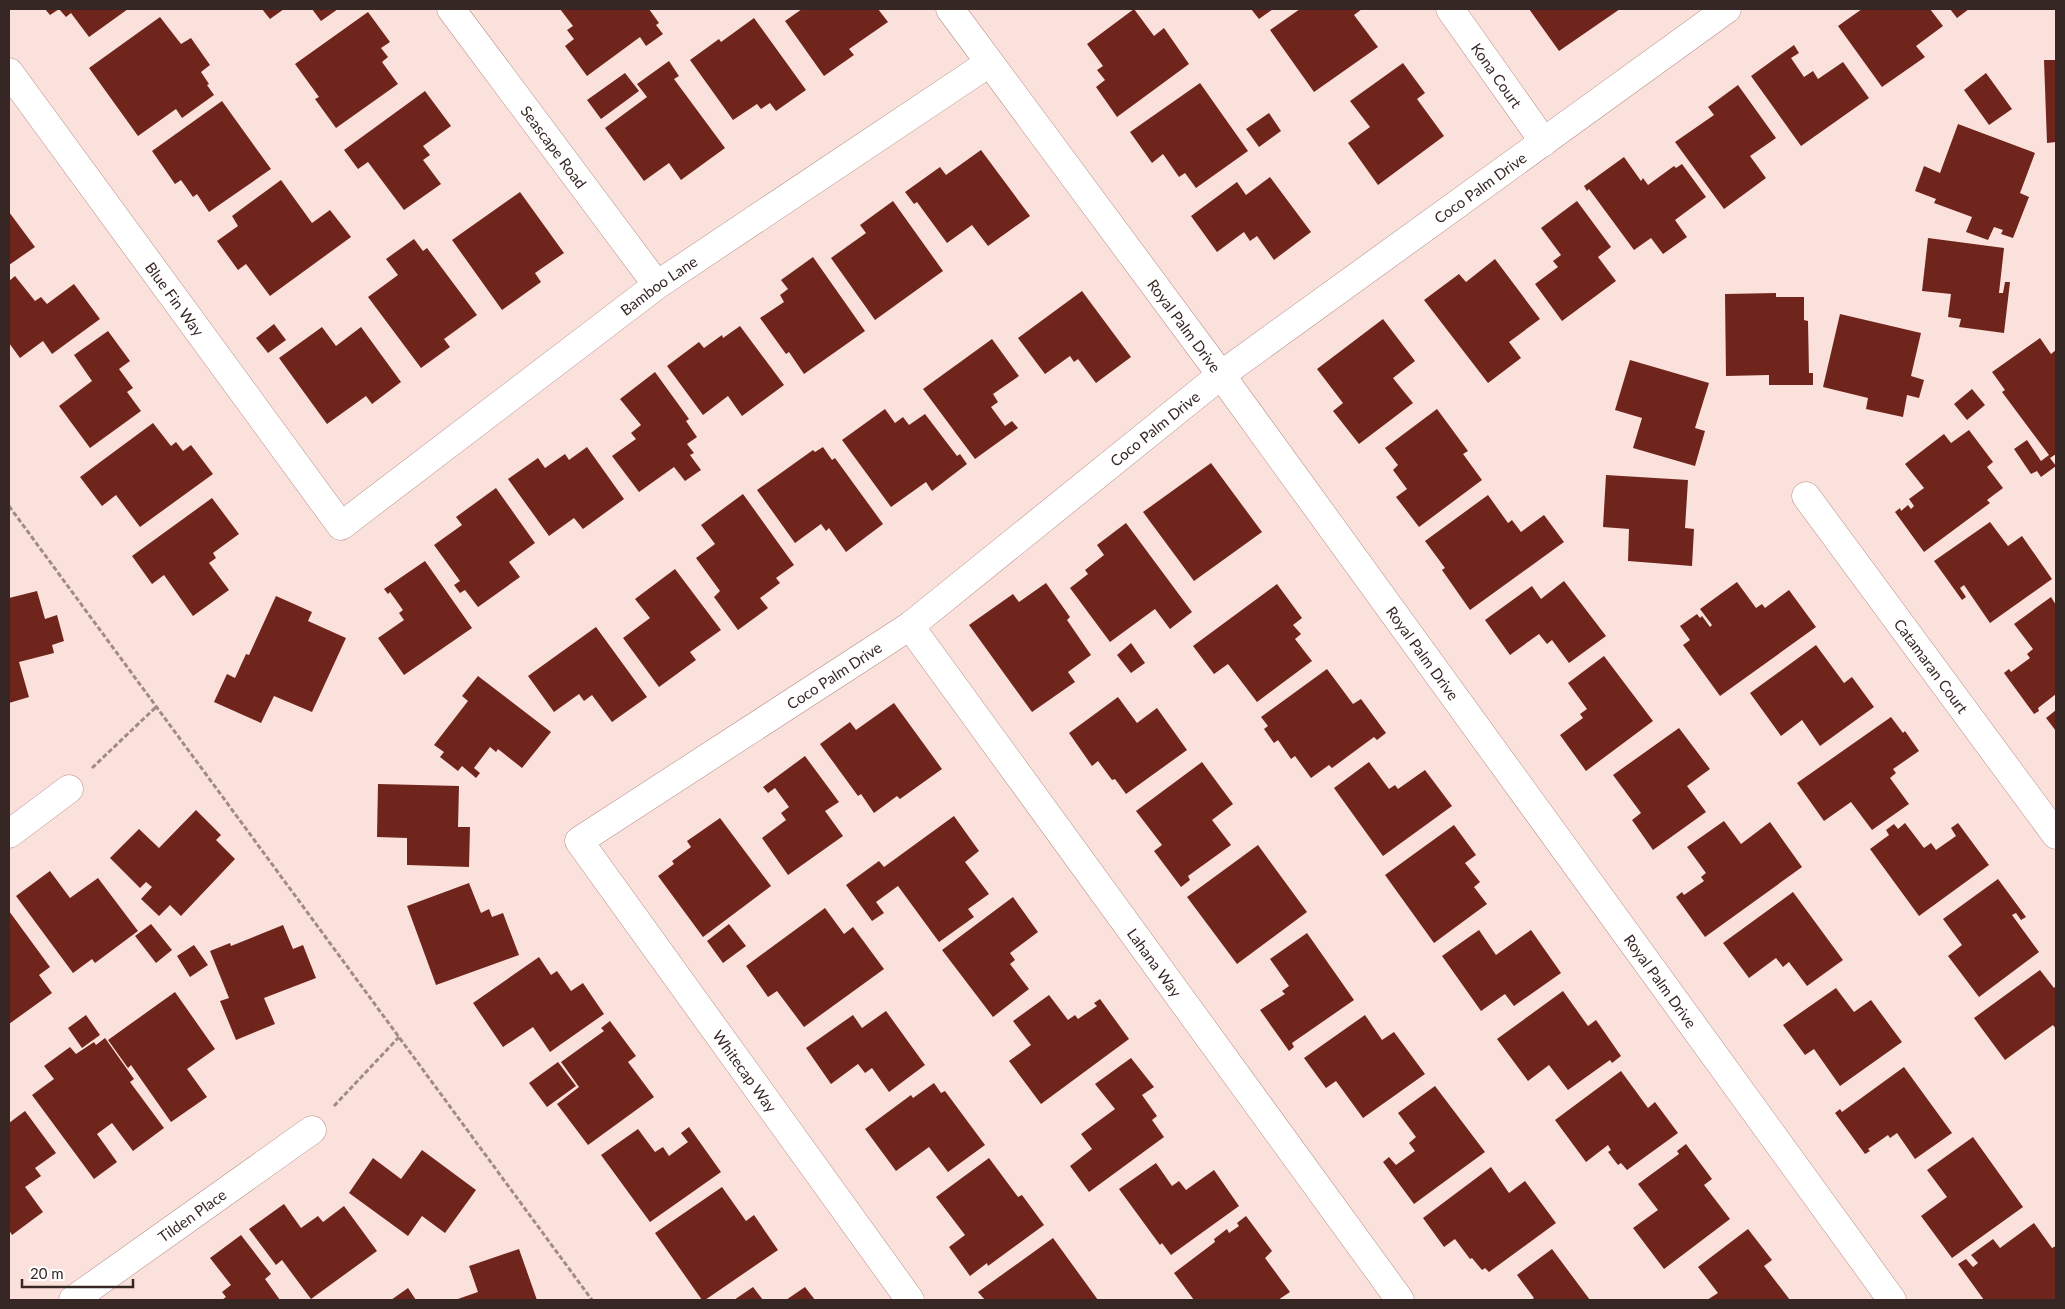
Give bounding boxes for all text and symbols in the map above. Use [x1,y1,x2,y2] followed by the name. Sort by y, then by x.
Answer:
[1468,39,1526,112] street label: Kona Court
[517,102,590,192] street label: Seascape Road
[1430,148,1530,227] street label: Coco Palm Drive
[617,252,700,319] street label: Bamboo Lane
[142,258,208,339] street label: Blue Fin Way
[1144,276,1225,376] street label: Royal Palm Drive
[1106,387,1203,470] street label: Coco Palm Drive
[1383,603,1463,704] street label: Royal Palm Drive
[1891,615,1972,717] street label: Catamaran Court
[783,638,885,713] street label: Coco Palm Drive
[1124,925,1186,1000] street label: Lahana Way
[1621,931,1701,1031] street label: Royal Palm Drive
[709,1026,781,1116] street label: Whitecap Way
[154,1185,230,1246] street label: Tilden Place
[22,1256,134,1288] scale bar
[30,1264,64,1282] text: 20 m

